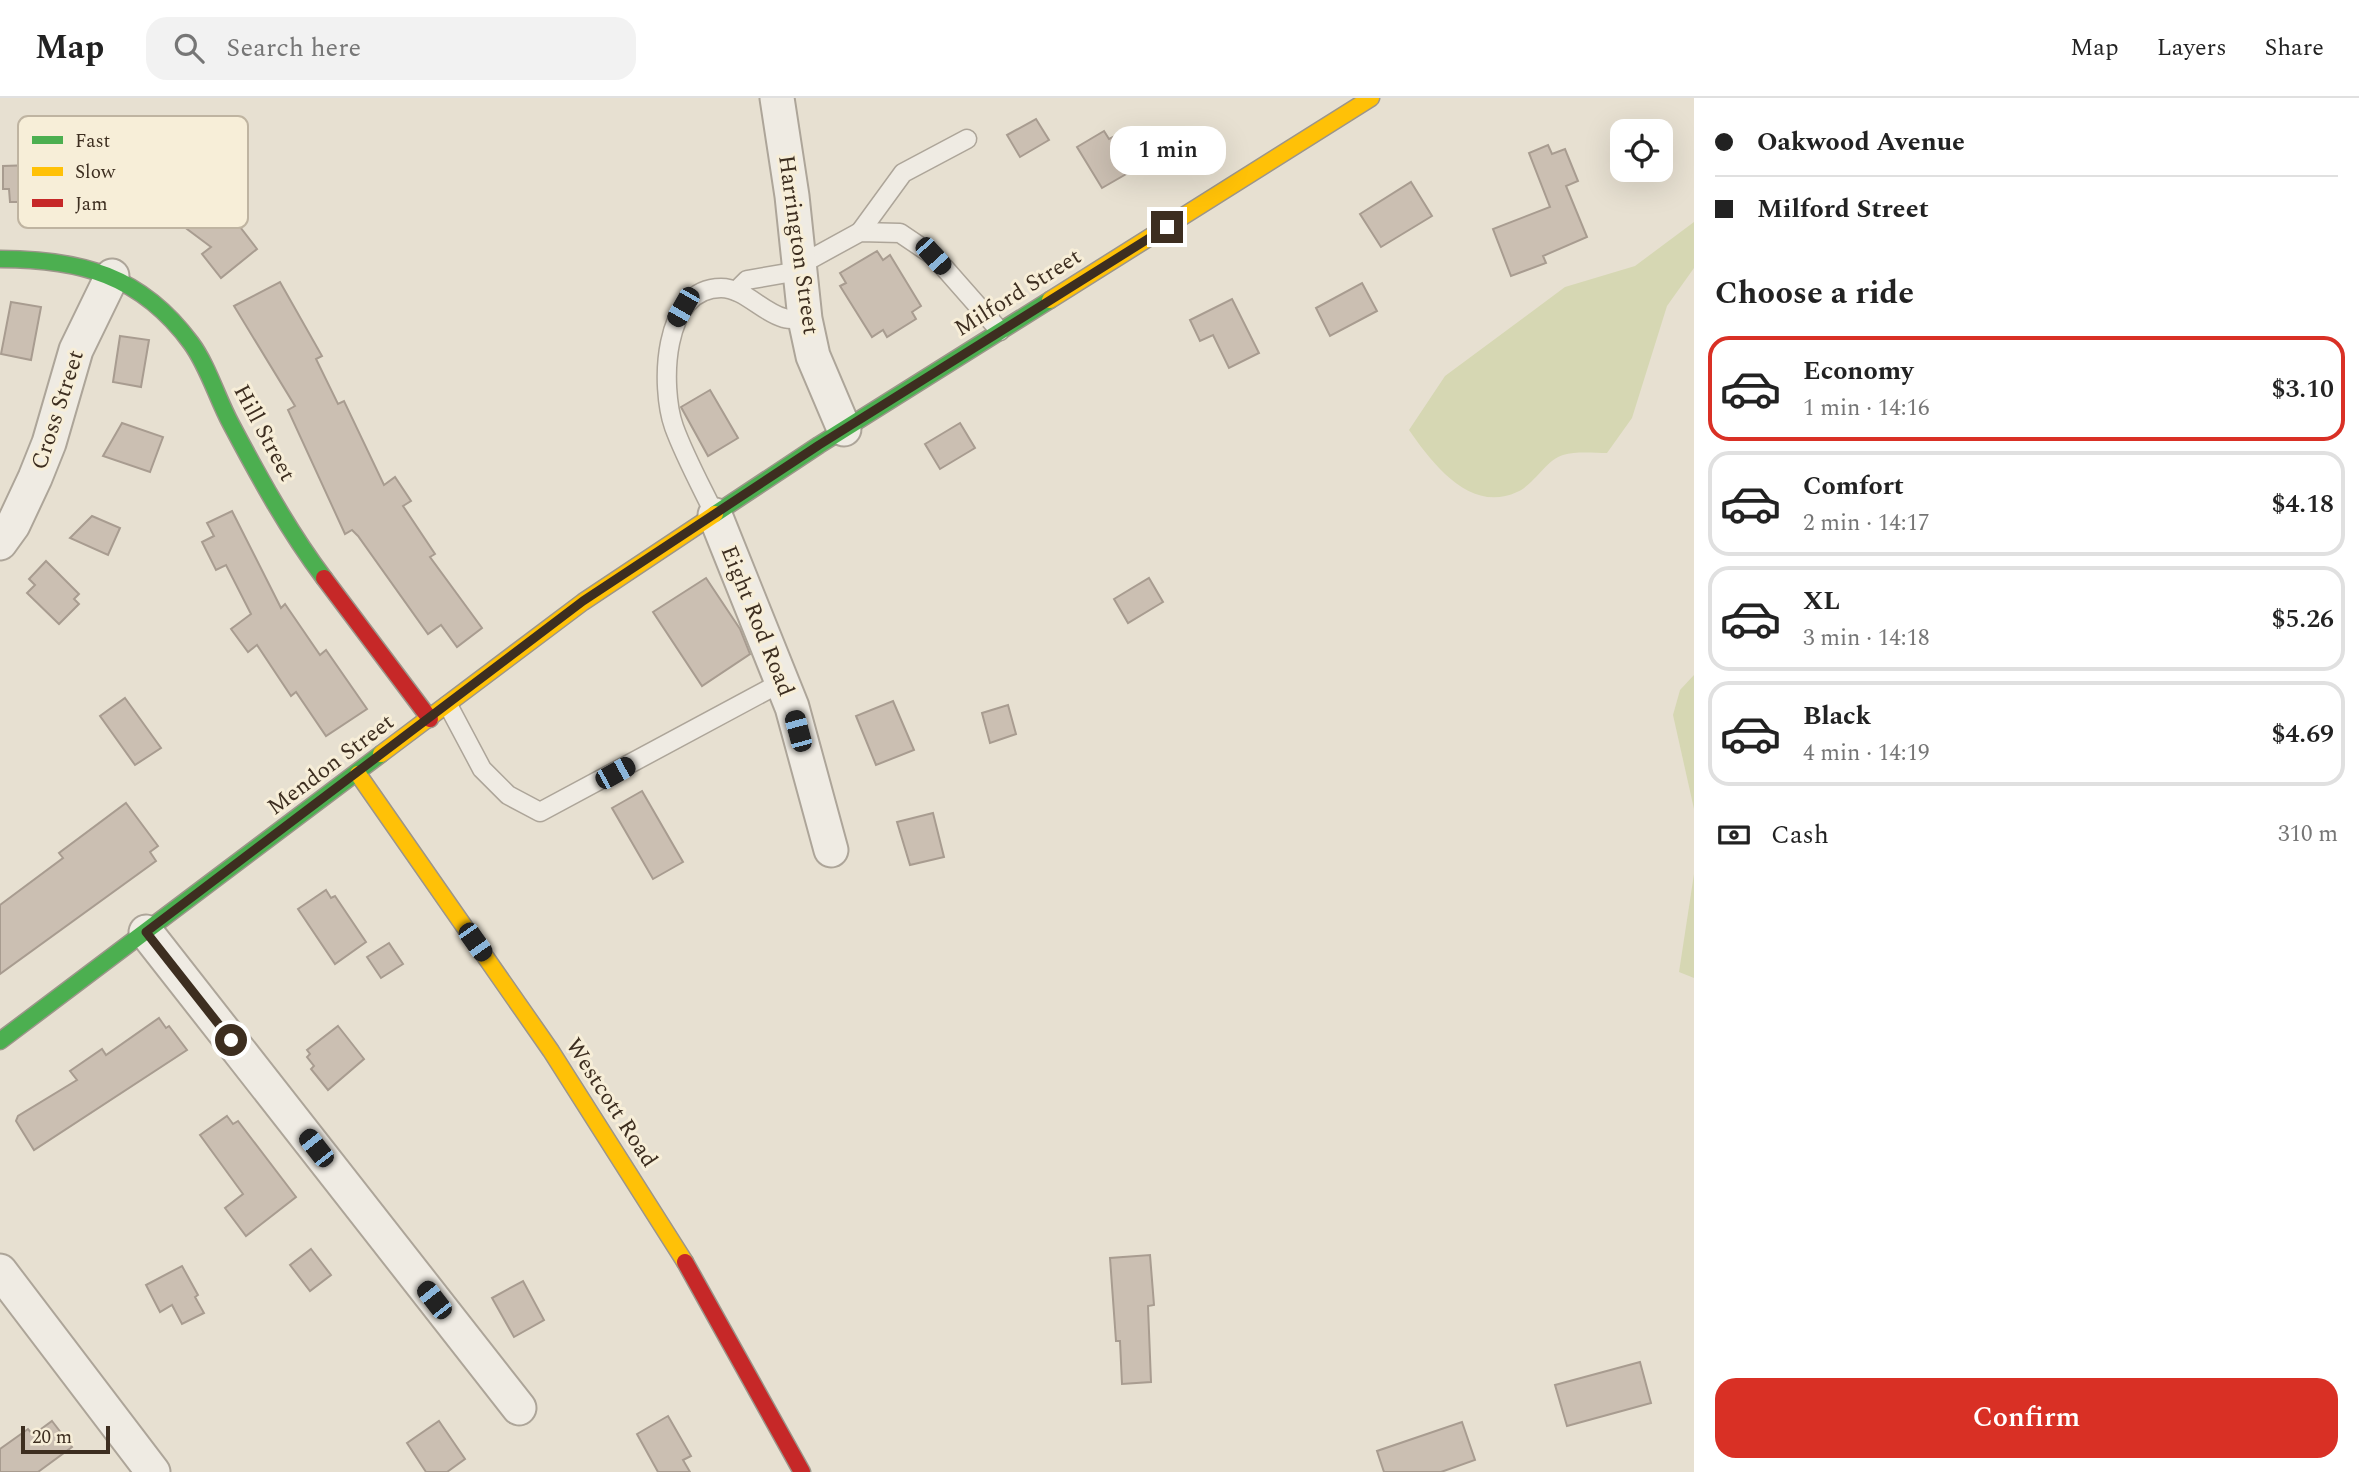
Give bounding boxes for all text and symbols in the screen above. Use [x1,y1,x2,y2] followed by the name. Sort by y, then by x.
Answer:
[146,17,636,80] search box
[35,23,104,73] text: Map
[226,28,361,68] text: Search here
[170,29,208,67] icon: search
[2070,30,2119,66] text: Map
[2157,30,2227,66] text: Layers
[2265,30,2324,66] text: Share
[18,116,248,228] legend
[1610,119,1673,182] map controls
[1610,119,1673,182] button: locate
[1757,122,1965,162] text: Oakwood Avenue
[1109,125,1225,174] callout: 1 min
[75,127,111,156] text: Fast
[1138,133,1198,168] text: 1 min
[768,153,828,337] street label: Harrington Street
[75,158,116,187] text: Slow
[1757,189,1929,229] text: Milford Street
[75,190,107,219] text: Jam
[1151,211,1183,243] route end
[912,233,955,279] car
[947,240,1089,346] street label: Milford Street
[1715,269,1914,318] text: Choose a ride
[664,284,703,330] car
[22,346,94,474] street label: Cross Street
[1803,351,1913,391] text: Economy
[1719,357,1782,420] icon: car
[2271,369,2334,409] text: $3.10
[224,378,304,488] street label: Hill Street
[1803,391,1930,426] text: 1 min · 14:16
[1803,466,1904,506] text: Comfort
[1719,472,1782,535] icon: car
[2271,484,2334,524] text: $4.18
[1803,506,1930,541] text: 2 min · 14:17
[711,540,803,702] street label: Eight Rod Road
[1803,581,1840,621] text: XL
[1719,587,1782,650] icon: car
[2271,599,2334,639] text: $5.26
[1803,621,1930,656] text: 3 min · 14:18
[1803,696,1871,736] text: Black
[1719,702,1782,765] icon: car
[260,705,402,825] street label: Mendon Street
[783,708,814,754] car
[2271,714,2334,754] text: $4.69
[1803,736,1930,771] text: 4 min · 14:19
[592,754,639,792] car
[1771,815,1829,855] text: Cash
[1715,816,1753,854] icon: cash
[2278,817,2338,852] text: 310 m
[455,919,496,965] car
[215,1024,247,1056] route start
[556,1031,666,1175] street label: Westcott Road
[295,1125,338,1171] car
[413,1277,456,1323] car
[1715,1378,2338,1458] button: Confirm
[21,1423,110,1455] scale bar
[32,1423,72,1452] text: 20 m

